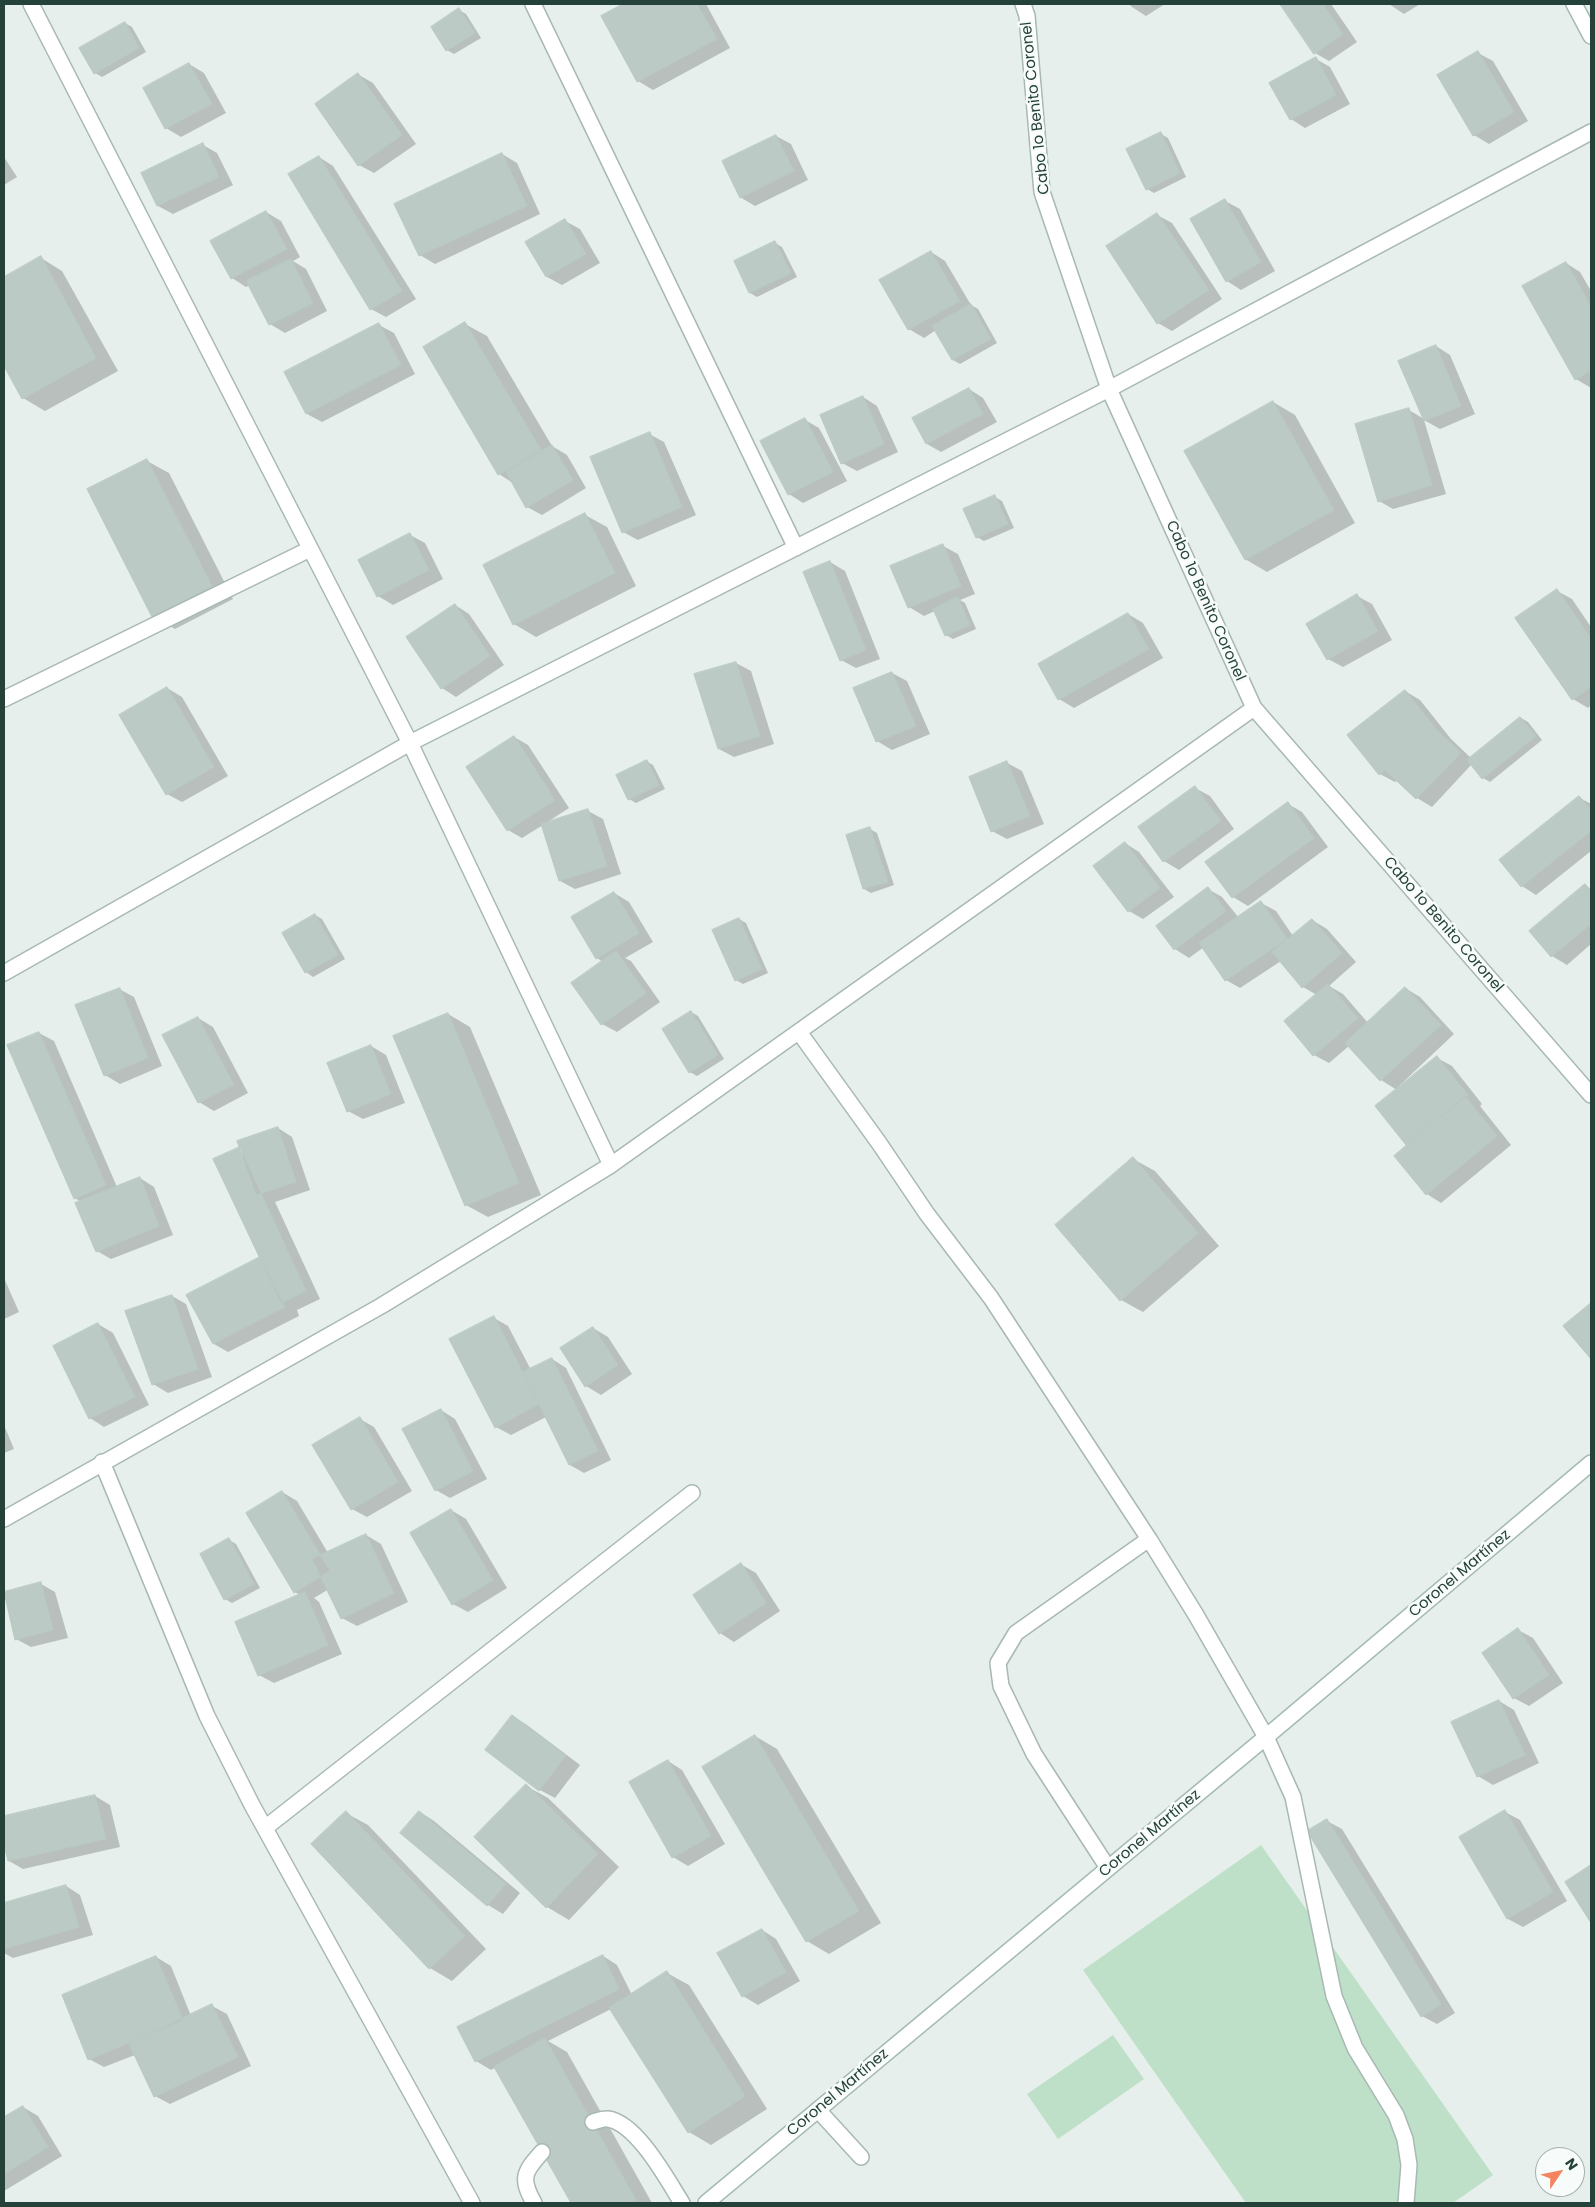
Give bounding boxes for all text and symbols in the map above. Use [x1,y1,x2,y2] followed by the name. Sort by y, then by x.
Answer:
[1018,21,1054,195] street label: Cabo 1o Benito Coronel
[1161,518,1249,684] street label: Cabo 1o Benito Coronel
[1379,854,1507,996] street label: Cabo 1o Benito Coronel
[1406,1526,1514,1622] street label: Coronel Martínez
[1096,1786,1204,1882] street label: Coronel Martínez
[784,2045,892,2141] street label: Coronel Martínez
[1535,2147,1585,2197] north arrow
[1560,2154,1583,2174] text: N

